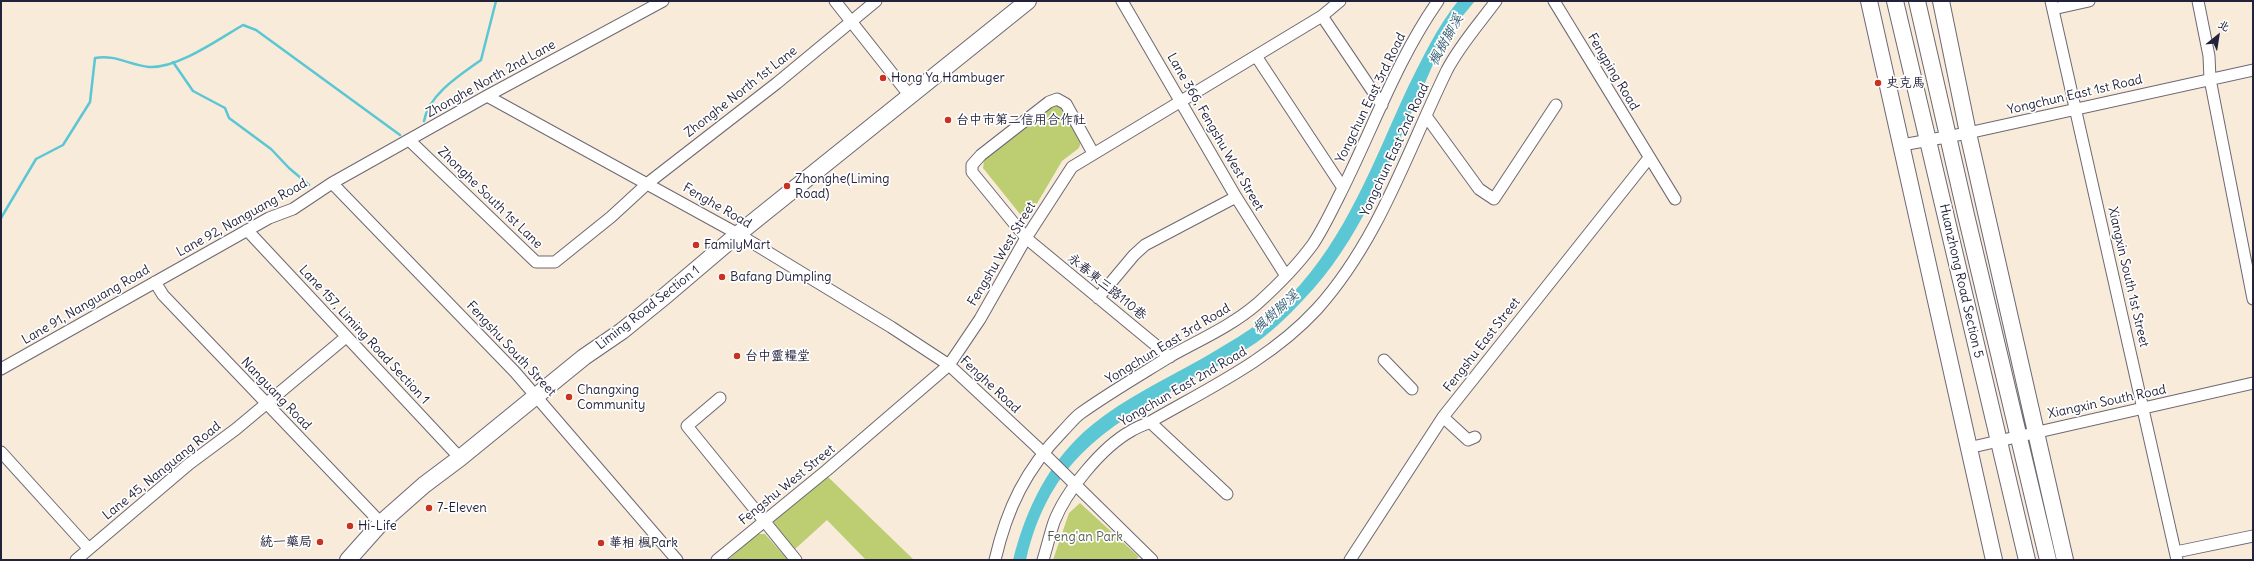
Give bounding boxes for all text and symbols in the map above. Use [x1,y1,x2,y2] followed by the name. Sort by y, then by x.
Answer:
[1425,11,1467,69] water label: 楓樹腳溪
[2198,16,2238,56] north arrow
[2216,17,2232,34] text: 北
[1333,30,1409,166] street label: Yongchun East 3rd Road
[1584,31,1642,113] street label: Fengping Road
[424,37,558,121] street label: Zhonghe North 2nd Lane
[682,43,800,141] street label: Zhonghe North 1st Lane
[1163,51,1267,213] street label: Lane 366, Fengshu West Street
[891,70,1005,86] place label: Hong Ya Hambuger
[2006,72,2144,118] street label: Yongchun East 1st Road
[878,73,888,83] marker: Hong Ya Hambuger
[1886,75,1925,91] place label: 史克馬
[1873,78,1883,88] marker: 史克馬
[1357,81,1433,219] street label: Yongchun East 2nd Road
[956,112,1086,128] place label: 台中市第二信用合作社
[943,115,953,125] marker: 台中市第二信用合作社
[435,144,545,252] street label: Zhonghe South 1st Lane
[795,171,889,202] place label: Zhonghe(Liming Road)
[174,176,310,260] street label: Lane 92, Nanguang Road
[680,180,754,232] street label: Fenghe Road
[782,181,792,191] marker: Zhonghe(Liming Road)
[965,199,1039,309] street label: Fengshu West Street
[1936,202,1986,360] street label: Huanzhong Road Section 5
[2104,205,2152,349] street label: Xiangxin South 1st Street
[704,237,770,253] place label: FamilyMart
[691,240,701,250] marker: FamilyMart
[1064,250,1150,324] street label: 永春東三路110巷
[19,262,153,348] street label: Lane 91, Nanguang Road
[296,262,432,408] street label: Lane 157, Liming Road Section 1
[593,263,703,353] street label: Liming Road Section 1
[730,269,832,285] place label: Bafang Dumpling
[717,272,727,282] marker: Bafang Dumpling
[1250,287,1302,337] water label: 楓樹腳溪
[1440,295,1524,395] street label: Fengshu East Street
[463,298,559,400] street label: Fengshu South Street
[1103,301,1233,387] street label: Yongchun East 3rd Road
[1116,344,1250,430] street label: Yongchun East 2nd Road
[745,348,810,364] place label: 台中靈糧堂
[732,351,742,361] marker: 台中靈糧堂
[957,353,1023,417] street label: Fenghe Road
[238,355,314,433] street label: Nanguang Road
[577,382,645,413] place label: Changxing Community
[2046,382,2168,422] street label: Xiangxin South Road
[564,392,574,402] marker: Changxing Community
[100,419,224,523] street label: Lane 45, Nanguang Road
[736,442,838,528] street label: Fengshu West Street
[437,500,487,516] place label: 7-Eleven
[424,503,434,513] marker: 7-Eleven
[358,518,397,534] place label: Hi-Life
[345,521,355,531] marker: Hi-Life
[1047,529,1123,545] park label: Feng'an Park
[260,534,312,550] place label: 統一藥局
[609,535,678,551] place label: 華相 楓Park
[315,537,325,547] marker: 統一藥局
[596,538,606,548] marker: 華相 楓Park

